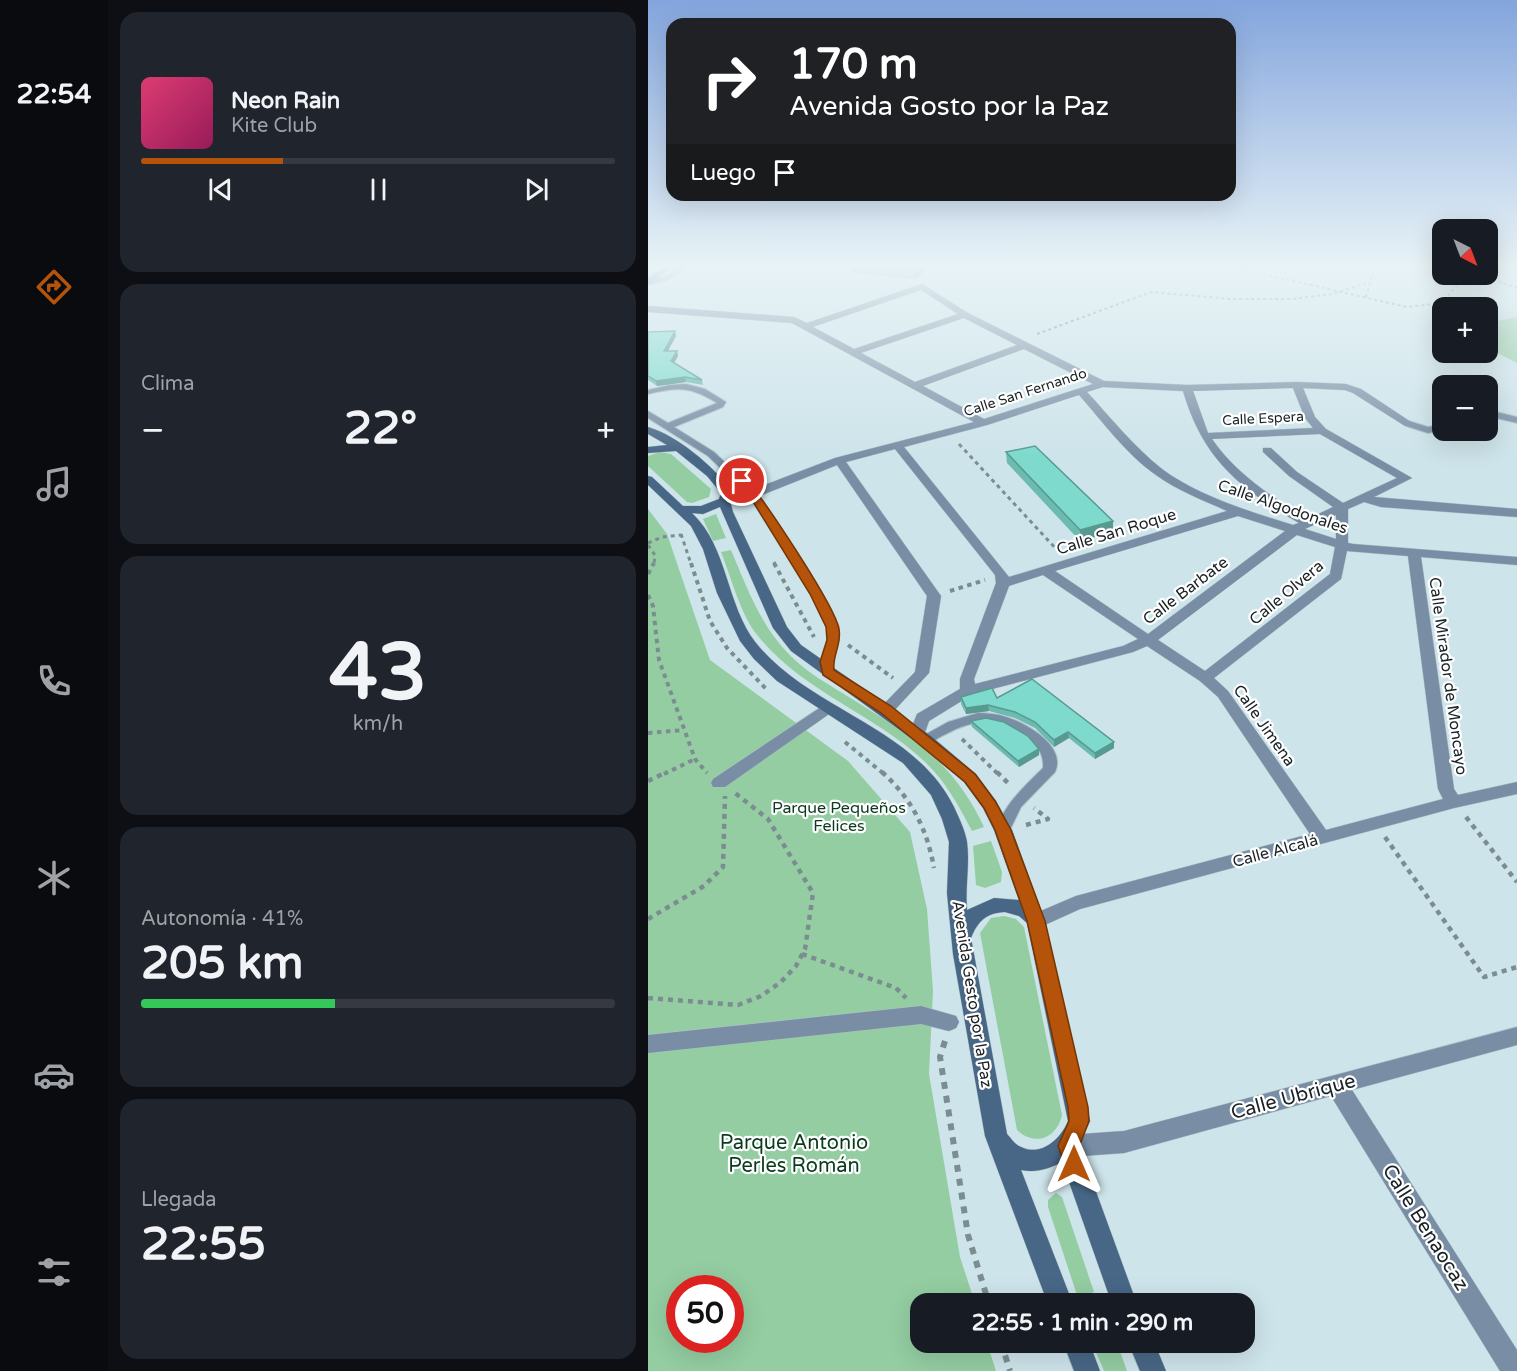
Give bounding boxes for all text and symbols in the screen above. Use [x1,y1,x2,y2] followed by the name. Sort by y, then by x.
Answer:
[789,39,918,90] text: 170 m
[690,42,768,120] icon: right
[17,78,91,111] text: 22:54
[231,88,340,114] text: Neon Rain
[789,90,1109,123] text: Avenida Gosto por la Paz
[231,114,317,138] text: Kite Club
[768,156,801,189] icon: arrive
[690,160,756,186] text: Luego
[204,173,237,206] icon: previous
[362,173,395,206] icon: pause
[520,173,553,206] icon: next
[1432,219,1498,285] north arrow
[1432,219,1498,441] map controls
[33,266,75,308] icon: directions
[1432,297,1498,363] button: +
[962,365,1089,420] street label: Calle San Fernando
[141,372,194,396] text: Clima
[1432,375,1498,441] button: −
[344,402,417,456] text: 22°
[1222,408,1304,429] street label: Calle Espera
[141,411,165,450] text: −
[596,411,615,450] text: +
[716,455,767,506] pin
[33,463,75,505] icon: music
[725,464,758,497] icon: arrive
[1215,475,1350,539] street label: Calle Algodonales
[1054,504,1179,560] street label: Calle San Roque
[1139,552,1232,629] street label: Calle Barbate
[1245,556,1328,630] street label: Calle Olvera
[1424,576,1472,776] street label: Calle Mirador de Moncayo
[329,626,427,720] text: 43
[33,660,75,702] icon: phone
[1229,681,1300,770] street label: Calle Jimena
[353,712,403,736] text: km/h
[772,798,906,836] park label: Parque Pequeños Felices
[1230,830,1320,872] street label: Calle Alcalá
[33,857,75,899] icon: climate
[947,899,997,1089] street label: Avenida Gesto por la Paz
[141,907,303,931] text: Autonomía · 41%
[141,937,303,991] text: 205 km
[33,1054,75,1096] icon: car
[1228,1069,1358,1125] street label: Calle Ubrique
[720,1131,868,1178] park label: Parque Antonio Perles Román
[1042,1132,1106,1196] position arrow
[1377,1160,1474,1295] street label: Calle Benaocaz
[141,1188,217,1212] text: Llegada
[141,1218,266,1272] text: 22:55
[33,1251,75,1293] icon: filters
[666,1275,744,1353] speed limit sign: 50
[972,1310,1193,1336] text: 22:55 · 1 min · 290 m

